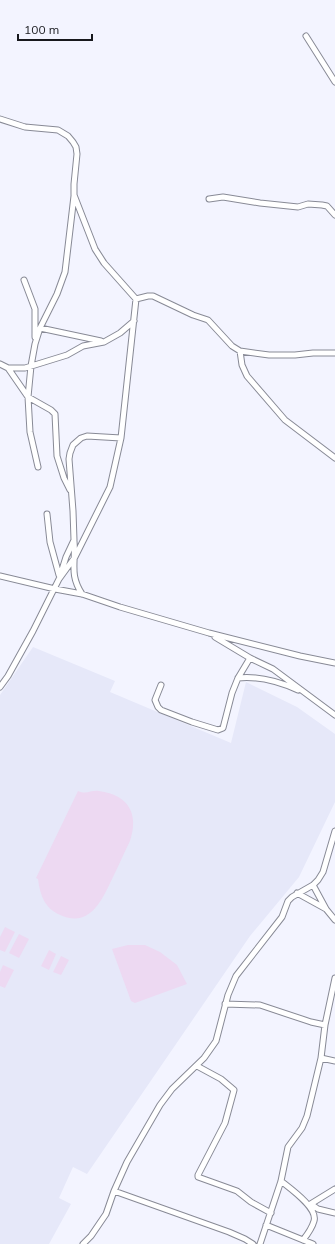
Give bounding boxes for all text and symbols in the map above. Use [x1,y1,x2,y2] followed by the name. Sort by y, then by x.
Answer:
[18,16,92,42] scale bar
[24,22,59,37] text: 100 m

